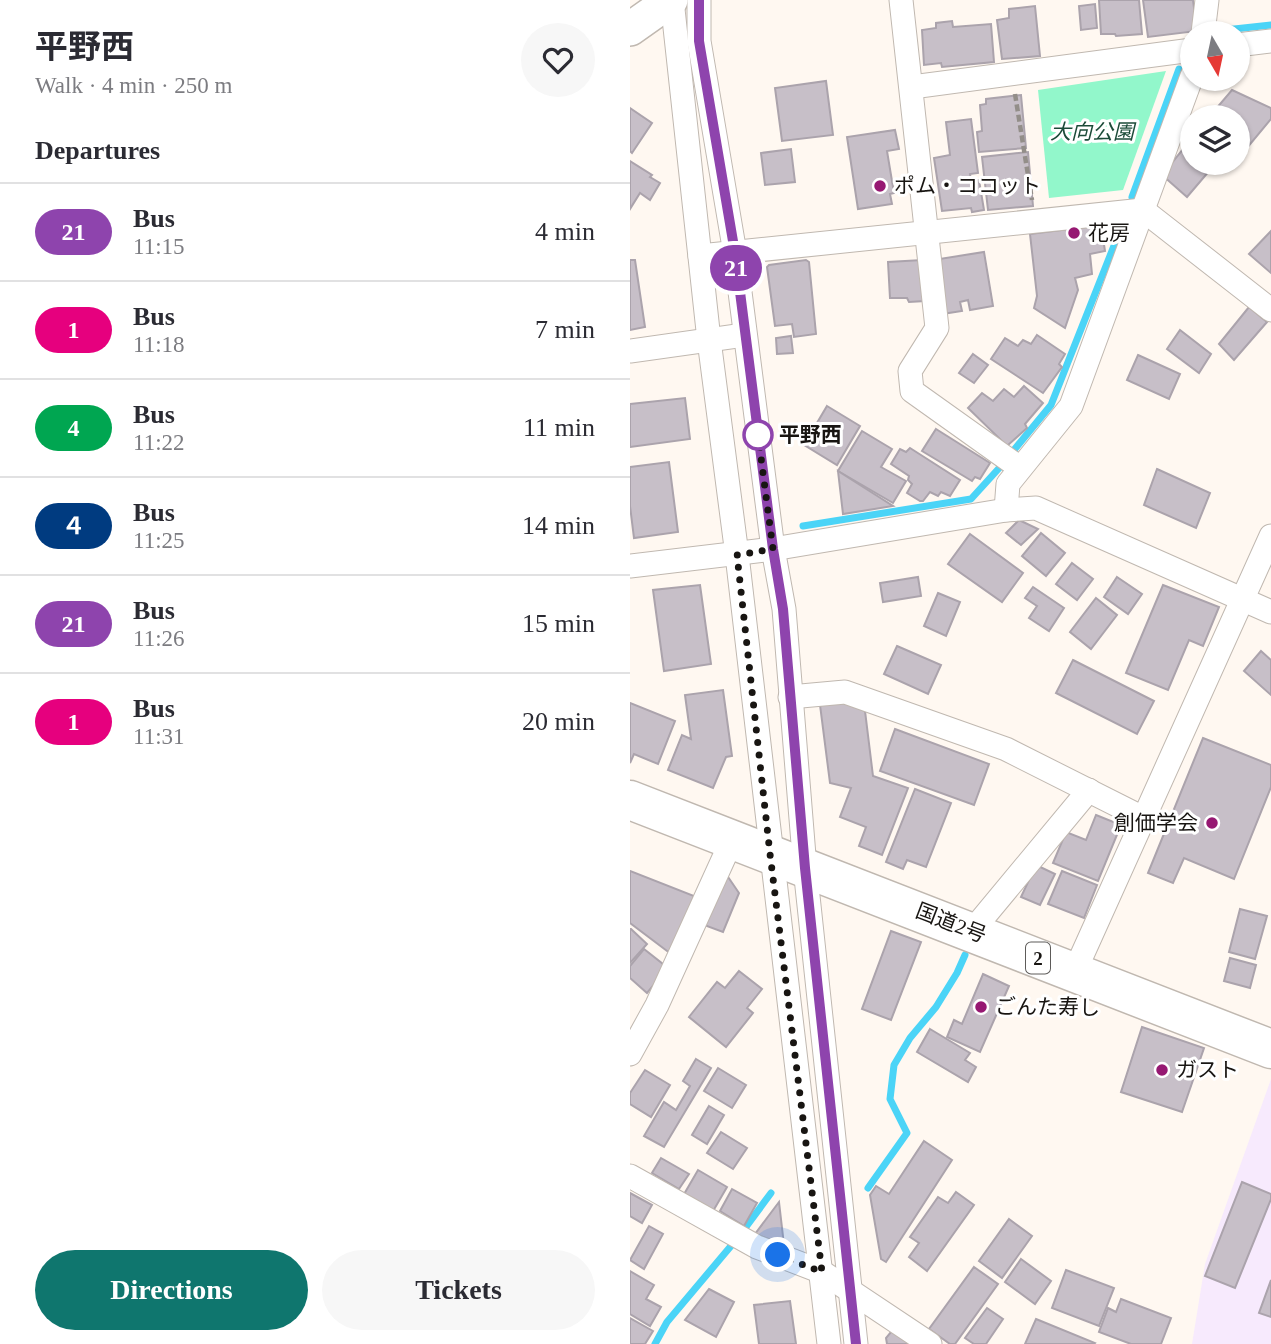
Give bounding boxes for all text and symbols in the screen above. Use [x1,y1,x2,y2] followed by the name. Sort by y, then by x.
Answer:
[1180,21,1250,91] north arrow
[1180,21,1250,175] map controls
[521,23,595,97] button: heart
[35,29,134,65] text: 平野西
[35,73,232,98] text: Walk · 4 min · 250 m
[1180,105,1250,175] button: layers
[1050,120,1137,144] park label: 大向公園
[35,136,160,165] text: Departures
[894,174,1041,198] place label: ポム・ココット
[872,178,888,194] marker: ポム・ココット
[133,204,175,233] text: Bus
[535,217,595,246] text: 4 min
[62,219,86,245] text: 21
[1088,221,1130,245] place label: 花房
[1066,225,1082,241] marker: 花房
[133,234,185,259] text: 11:15
[704,245,768,291] line badge: 21
[724,255,748,281] text: 21
[133,302,175,331] text: Bus
[535,315,595,344] text: 7 min
[68,317,80,343] text: 1
[133,332,185,357] text: 11:18
[133,400,175,429] text: Bus
[523,413,595,442] text: 11 min
[68,415,80,441] text: 4
[743,420,773,450] marker: 平野西
[779,423,842,447] place label: 平野西
[133,430,185,455] text: 11:22
[133,498,175,527] text: Bus
[522,511,595,540] text: 14 min
[62,513,86,539] text: ４
[133,528,185,553] text: 11:25
[133,596,175,625] text: Bus
[522,609,595,638] text: 15 min
[62,611,86,637] text: 21
[133,626,185,651] text: 11:26
[133,694,175,723] text: Bus
[522,707,595,736] text: 20 min
[68,709,80,735] text: 1
[133,724,185,749] text: 11:31
[1114,811,1198,835] place label: 創価学会
[1204,815,1220,831] marker: 創価学会
[912,899,990,947] street label: 国道2号
[1026,942,1050,974] road number: 2
[995,995,1100,1019] place label: ごんた寿し
[973,999,989,1015] marker: ごんた寿し
[1176,1058,1239,1082] place label: ガスト
[1154,1062,1170,1078] marker: ガスト
[760,1237,795,1272] your location
[35,1250,308,1330] button: Directions
[322,1250,595,1330] button: Tickets

